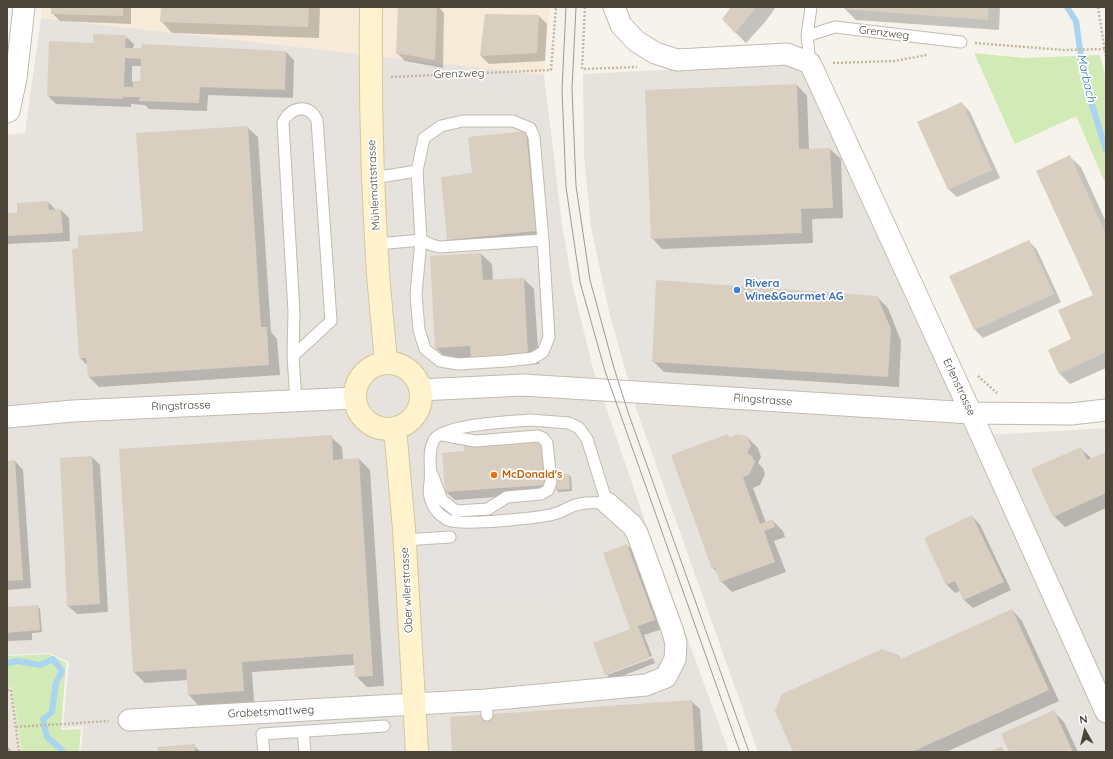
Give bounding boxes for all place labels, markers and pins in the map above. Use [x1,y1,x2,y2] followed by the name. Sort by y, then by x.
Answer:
[745,277,843,303] place label: Rivera Wine&Gourmet AG
[732,285,742,295] marker: Rivera Wine&Gourmet AG
[502,468,562,482] place label: McDonald's
[489,470,499,480] marker: McDonald's

